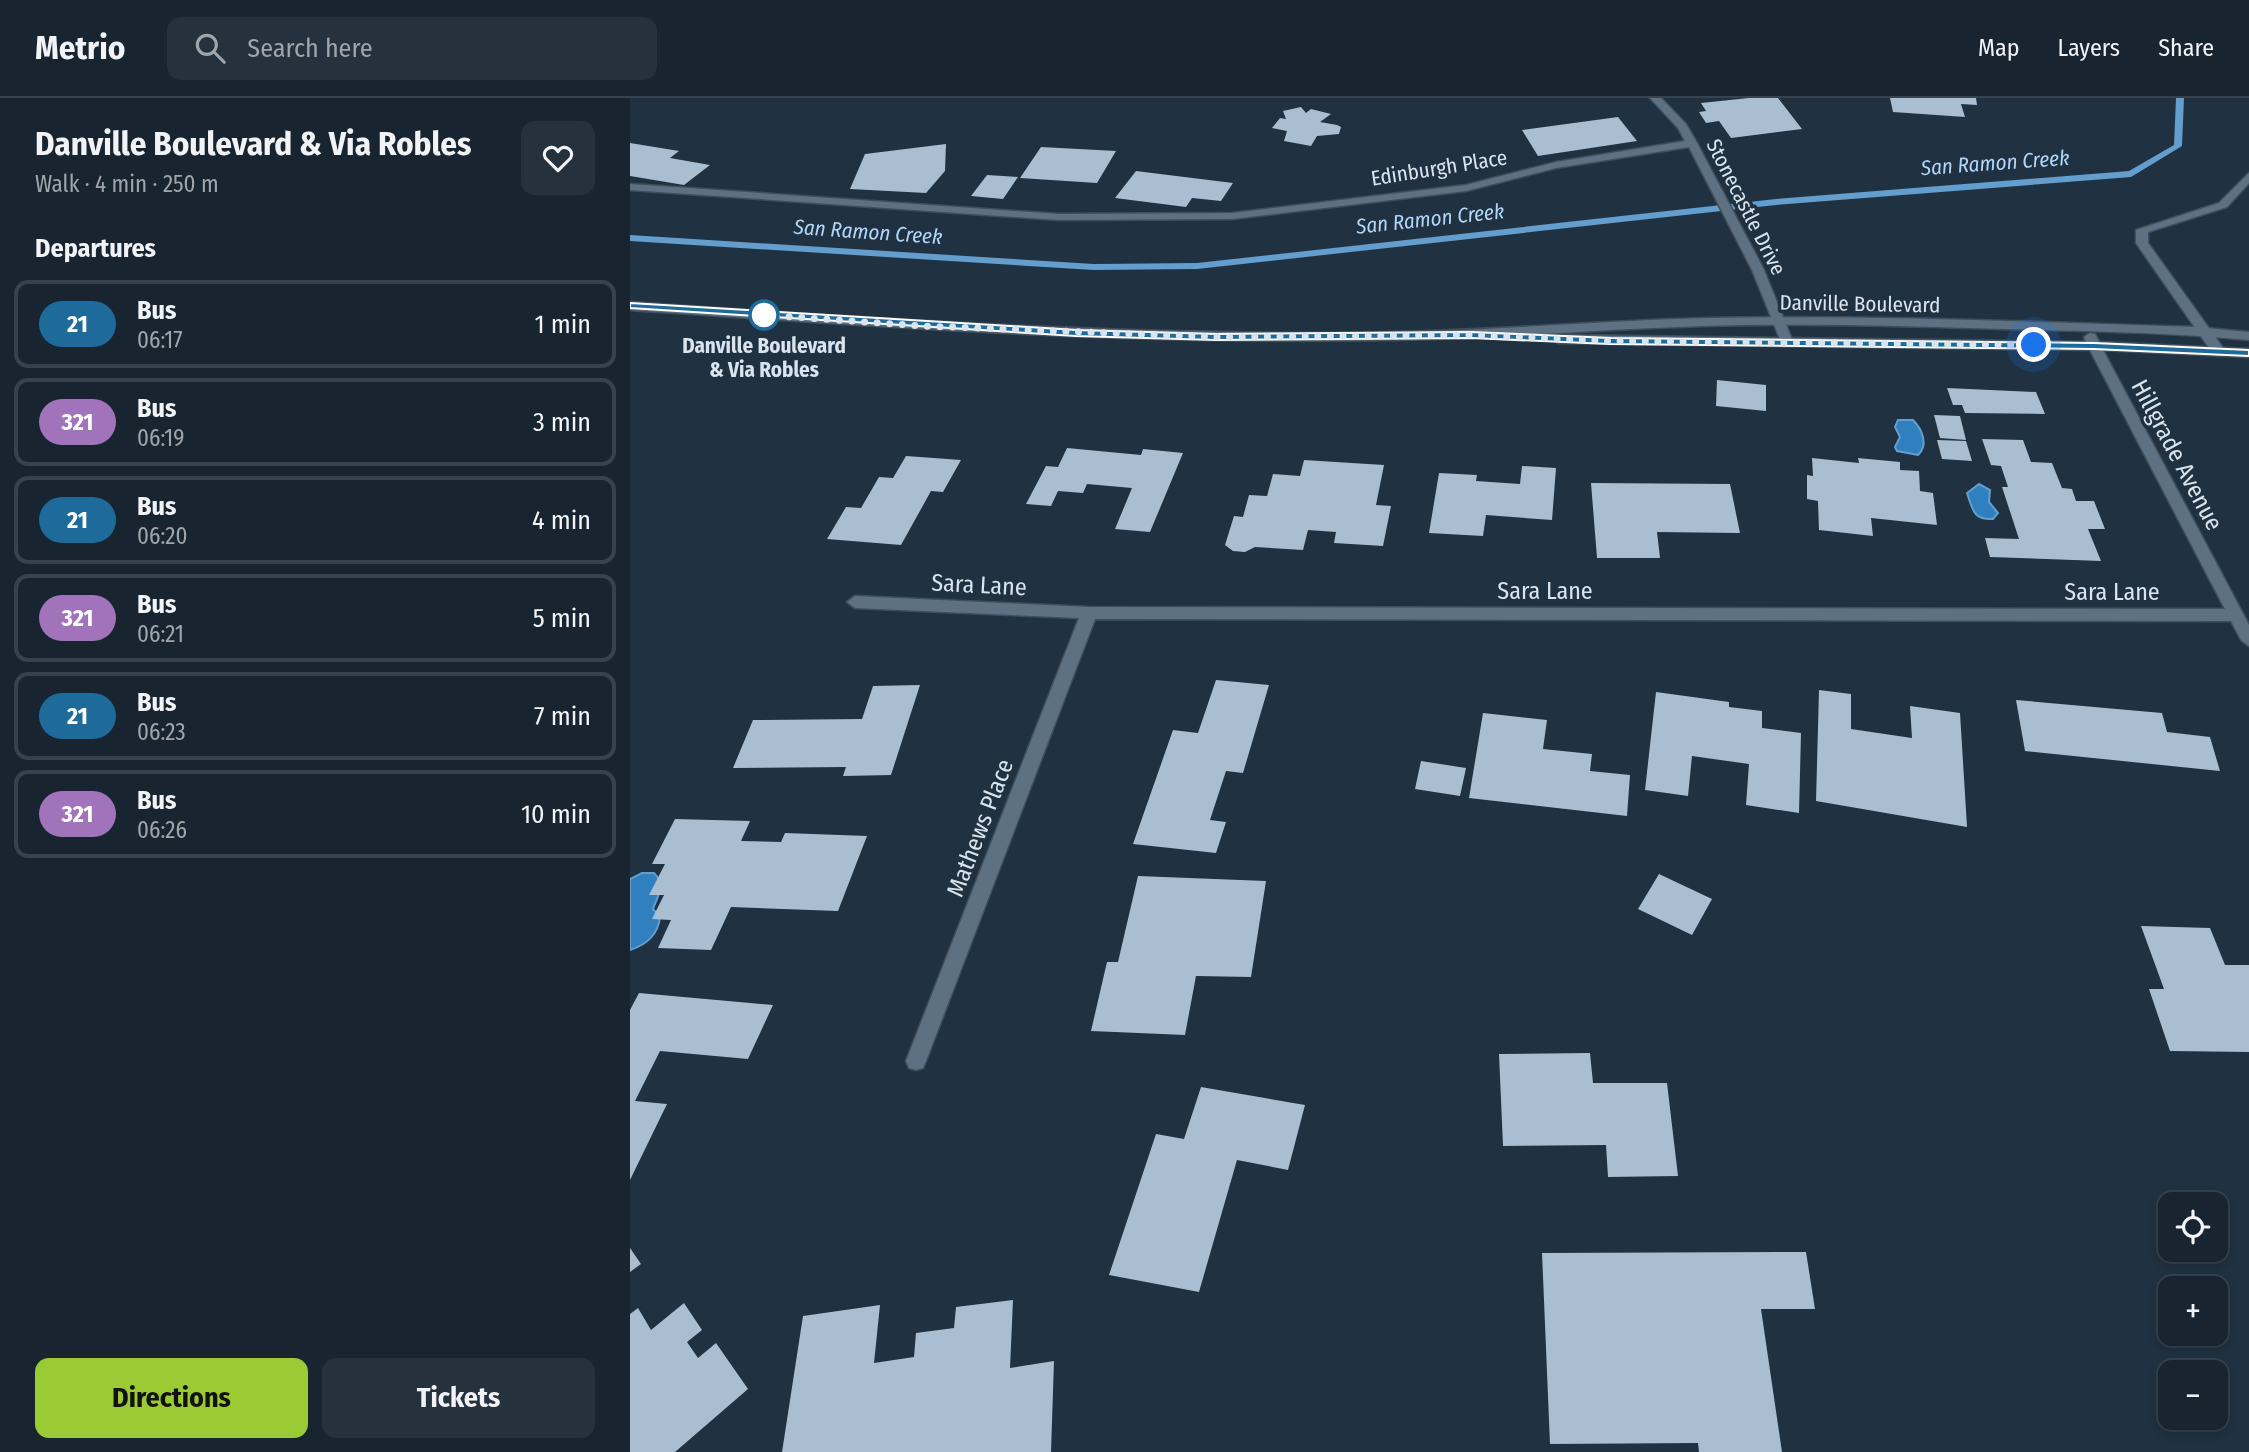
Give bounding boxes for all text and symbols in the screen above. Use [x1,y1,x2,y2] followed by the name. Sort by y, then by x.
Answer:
[167,17,657,80] search box
[35,28,125,68] text: Metrio
[191,29,229,67] icon: search
[247,33,373,64] text: Search here
[1978,34,2020,62] text: Map
[2058,34,2120,62] text: Layers
[2158,34,2214,62] text: Share
[521,121,595,195] button: heart
[35,124,472,164] text: Danville Boulevard & Via Robles
[1701,135,1791,279] street label: Stonecastle Drive
[1369,144,1509,192] street label: Edinburgh Place
[1919,145,2070,181] water label: San Ramon Creek
[35,170,219,198] text: Walk · 4 min · 250 m
[1354,198,1505,240] water label: San Ramon Creek
[792,214,943,250] water label: San Ramon Creek
[35,233,156,264] text: Departures
[1779,290,1941,318] street label: Danville Boulevard
[137,295,176,326] text: Bus
[749,300,779,330] marker: Danville Boulevard & Via Robles
[535,309,591,340] text: 1 min
[67,310,88,338] text: 21
[137,326,183,354] text: 06:17
[2016,327,2051,362] your location
[682,333,846,383] place label: Danville Boulevard & Via Robles
[2126,375,2228,535] street label: Hillgrade Avenue
[137,393,176,424] text: Bus
[533,407,591,438] text: 3 min
[61,408,94,436] text: 321
[137,424,184,452] text: 06:19
[137,491,176,522] text: Bus
[532,505,591,536] text: 4 min
[67,506,88,534] text: 21
[137,522,187,550] text: 06:20
[931,569,1027,601] street label: Sara Lane
[1497,577,1593,605] street label: Sara Lane
[2064,578,2160,606] street label: Sara Lane
[137,589,176,620] text: Bus
[533,603,591,634] text: 5 min
[61,604,94,632] text: 321
[137,620,184,648] text: 06:21
[137,687,176,718] text: Bus
[534,701,591,732] text: 7 min
[67,702,88,730] text: 21
[137,718,186,746] text: 06:23
[941,755,1019,901] street label: Mathews Place
[137,785,176,816] text: Bus
[521,799,591,830] text: 10 min
[61,800,94,828] text: 321
[137,816,187,844] text: 06:26
[2158,1192,2228,1430] map controls
[2158,1192,2228,1262] button: locate
[2158,1276,2228,1346] button: +
[35,1358,308,1438] button: Directions
[322,1358,595,1438] button: Tickets
[2158,1360,2228,1430] button: −

